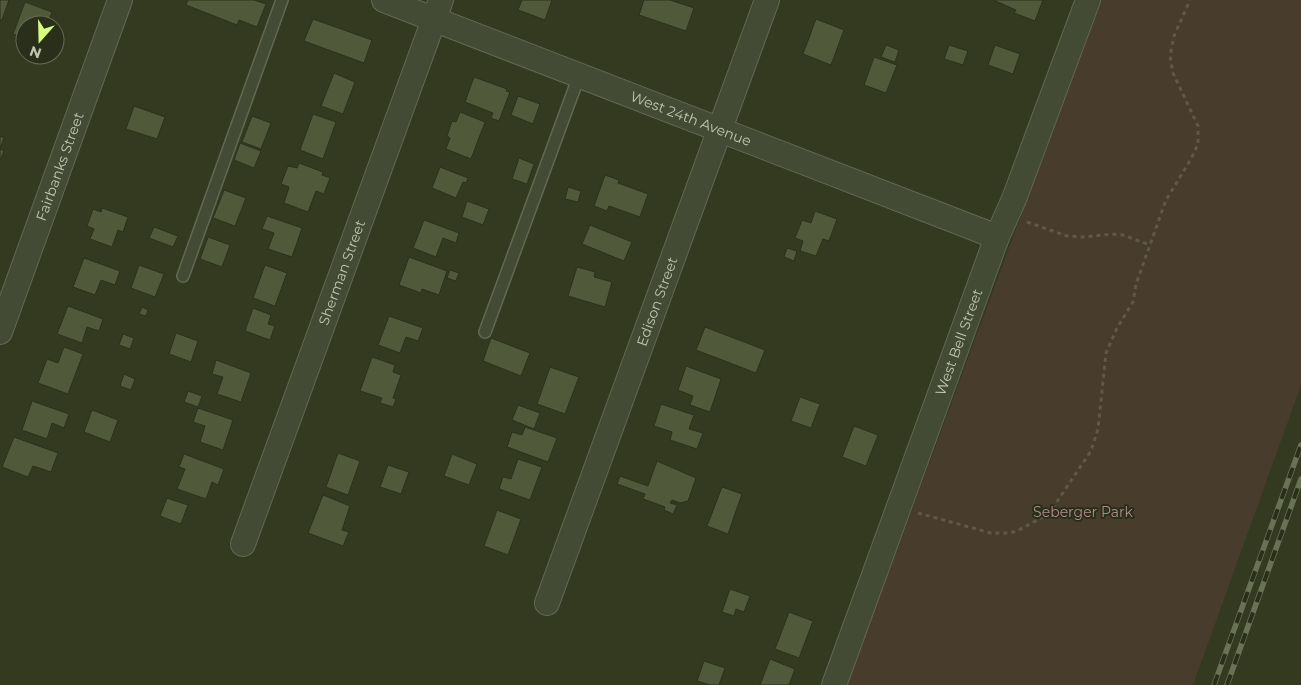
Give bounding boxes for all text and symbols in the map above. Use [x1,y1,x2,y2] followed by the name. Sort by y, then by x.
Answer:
[15,15,65,65] north arrow
[27,42,44,63] text: N
[628,87,754,150] street label: West 24th Avenue
[32,109,88,223] street label: Fairbanks Street
[314,217,369,328] street label: Sherman Street
[633,254,682,349] street label: Edison Street
[931,286,987,398] street label: West Bell Street
[1033,503,1134,521] park label: Seberger Park

